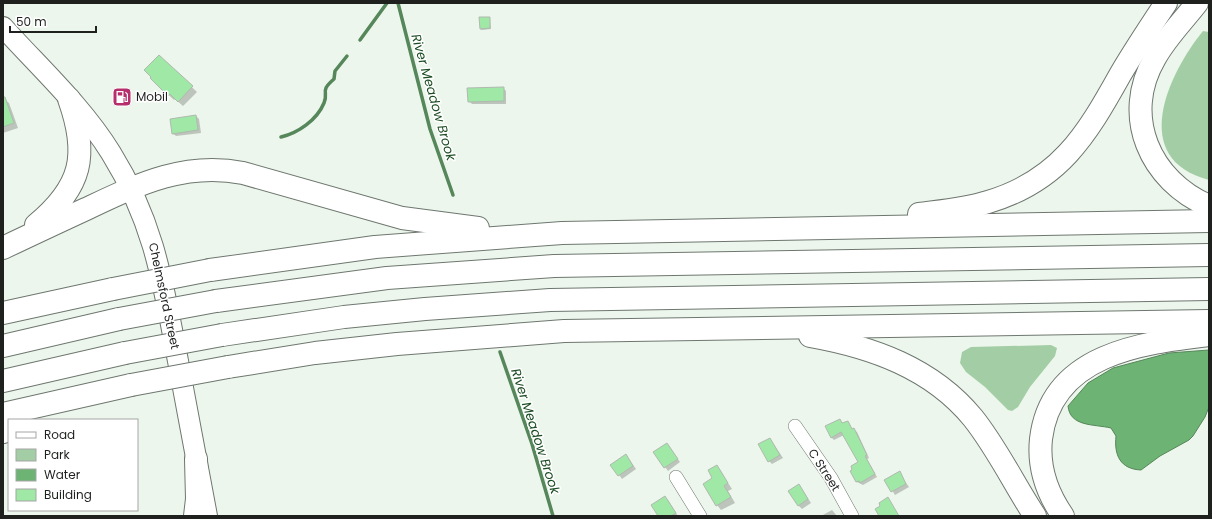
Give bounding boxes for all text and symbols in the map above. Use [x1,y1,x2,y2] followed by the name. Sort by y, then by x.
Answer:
[10,8,96,34] scale bar
[16,13,47,30] text: 50 m
[406,32,461,164] water label: River Meadow Brook
[111,86,133,108] fuel station icon: Mobil
[136,88,168,105] place label: Mobil
[145,241,184,351] street label: Chelmsford Street
[506,366,565,498] water label: River Meadow Brook
[8,419,138,511] legend
[44,426,75,443] text: Road
[804,445,845,494] street label: C Street
[44,446,71,463] text: Park
[44,466,81,483] text: Water
[44,486,92,503] text: Building

